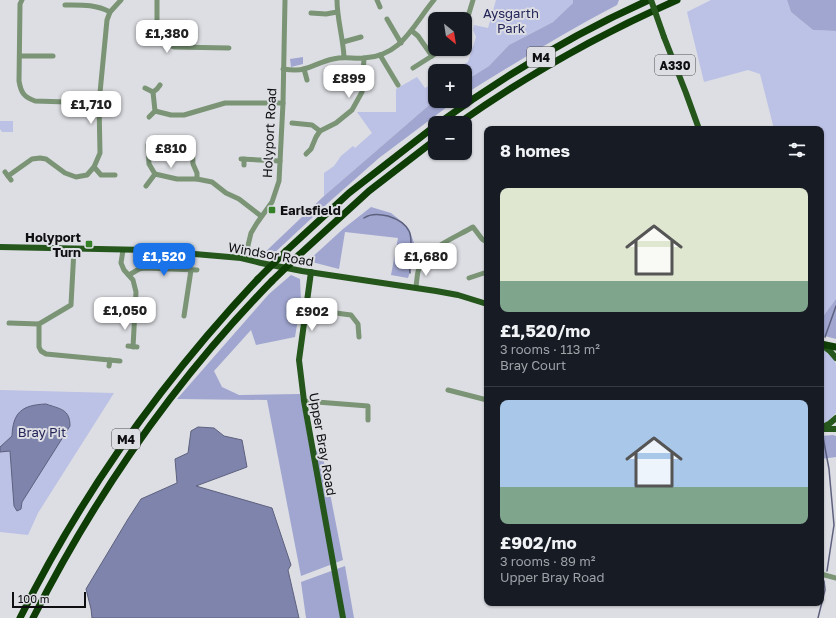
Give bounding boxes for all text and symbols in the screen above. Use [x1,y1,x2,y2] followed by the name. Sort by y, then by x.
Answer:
[483,5,539,36] park label: Aysgarth Park
[428,12,472,56] north arrow
[428,12,472,160] map controls
[134,20,200,54] pin: £1,380
[145,25,189,41] text: £1,380
[527,47,555,67] road number: M4
[655,55,695,75] road number: A330
[428,64,472,108] button: +
[325,65,373,99] pin: £899
[332,70,366,86] text: £899
[259,87,279,179] street label: Holyport Road
[58,91,124,125] pin: £1,710
[70,96,112,112] text: £1,710
[428,116,472,160] button: −
[147,135,195,169] pin: £810
[786,139,808,161] icon: filters
[155,140,187,156] text: £810
[500,140,570,161] text: 8 homes
[280,202,341,218] place label: Earlsfield
[267,205,277,215] marker: Earlsfield
[618,214,690,286] icon: home
[25,229,81,260] place label: Holyport Turn
[84,239,94,249] marker: Holyport Turn
[227,239,315,269] street label: Windsor Road
[131,243,197,277] pin: £1,520
[393,243,459,277] pin: £1,680
[142,248,186,264] text: £1,520
[404,248,448,264] text: £1,680
[92,297,158,331] pin: £1,050
[288,298,336,332] pin: £902
[103,302,147,318] text: £1,050
[295,303,329,319] text: £902
[500,320,590,341] text: £1,520/mo
[500,341,600,357] text: 3 rooms · 113 m²
[500,357,566,373] text: Bray Court
[306,391,340,497] street label: Upper Bray Road
[18,424,66,440] park label: Bray Pit
[618,426,690,498] icon: home
[112,429,140,449] road number: M4
[500,532,577,553] text: £902/mo
[500,553,595,569] text: 3 rooms · 89 m²
[500,569,604,585] text: Upper Bray Road
[12,590,86,609] scale bar
[18,592,49,605] text: 100 m

